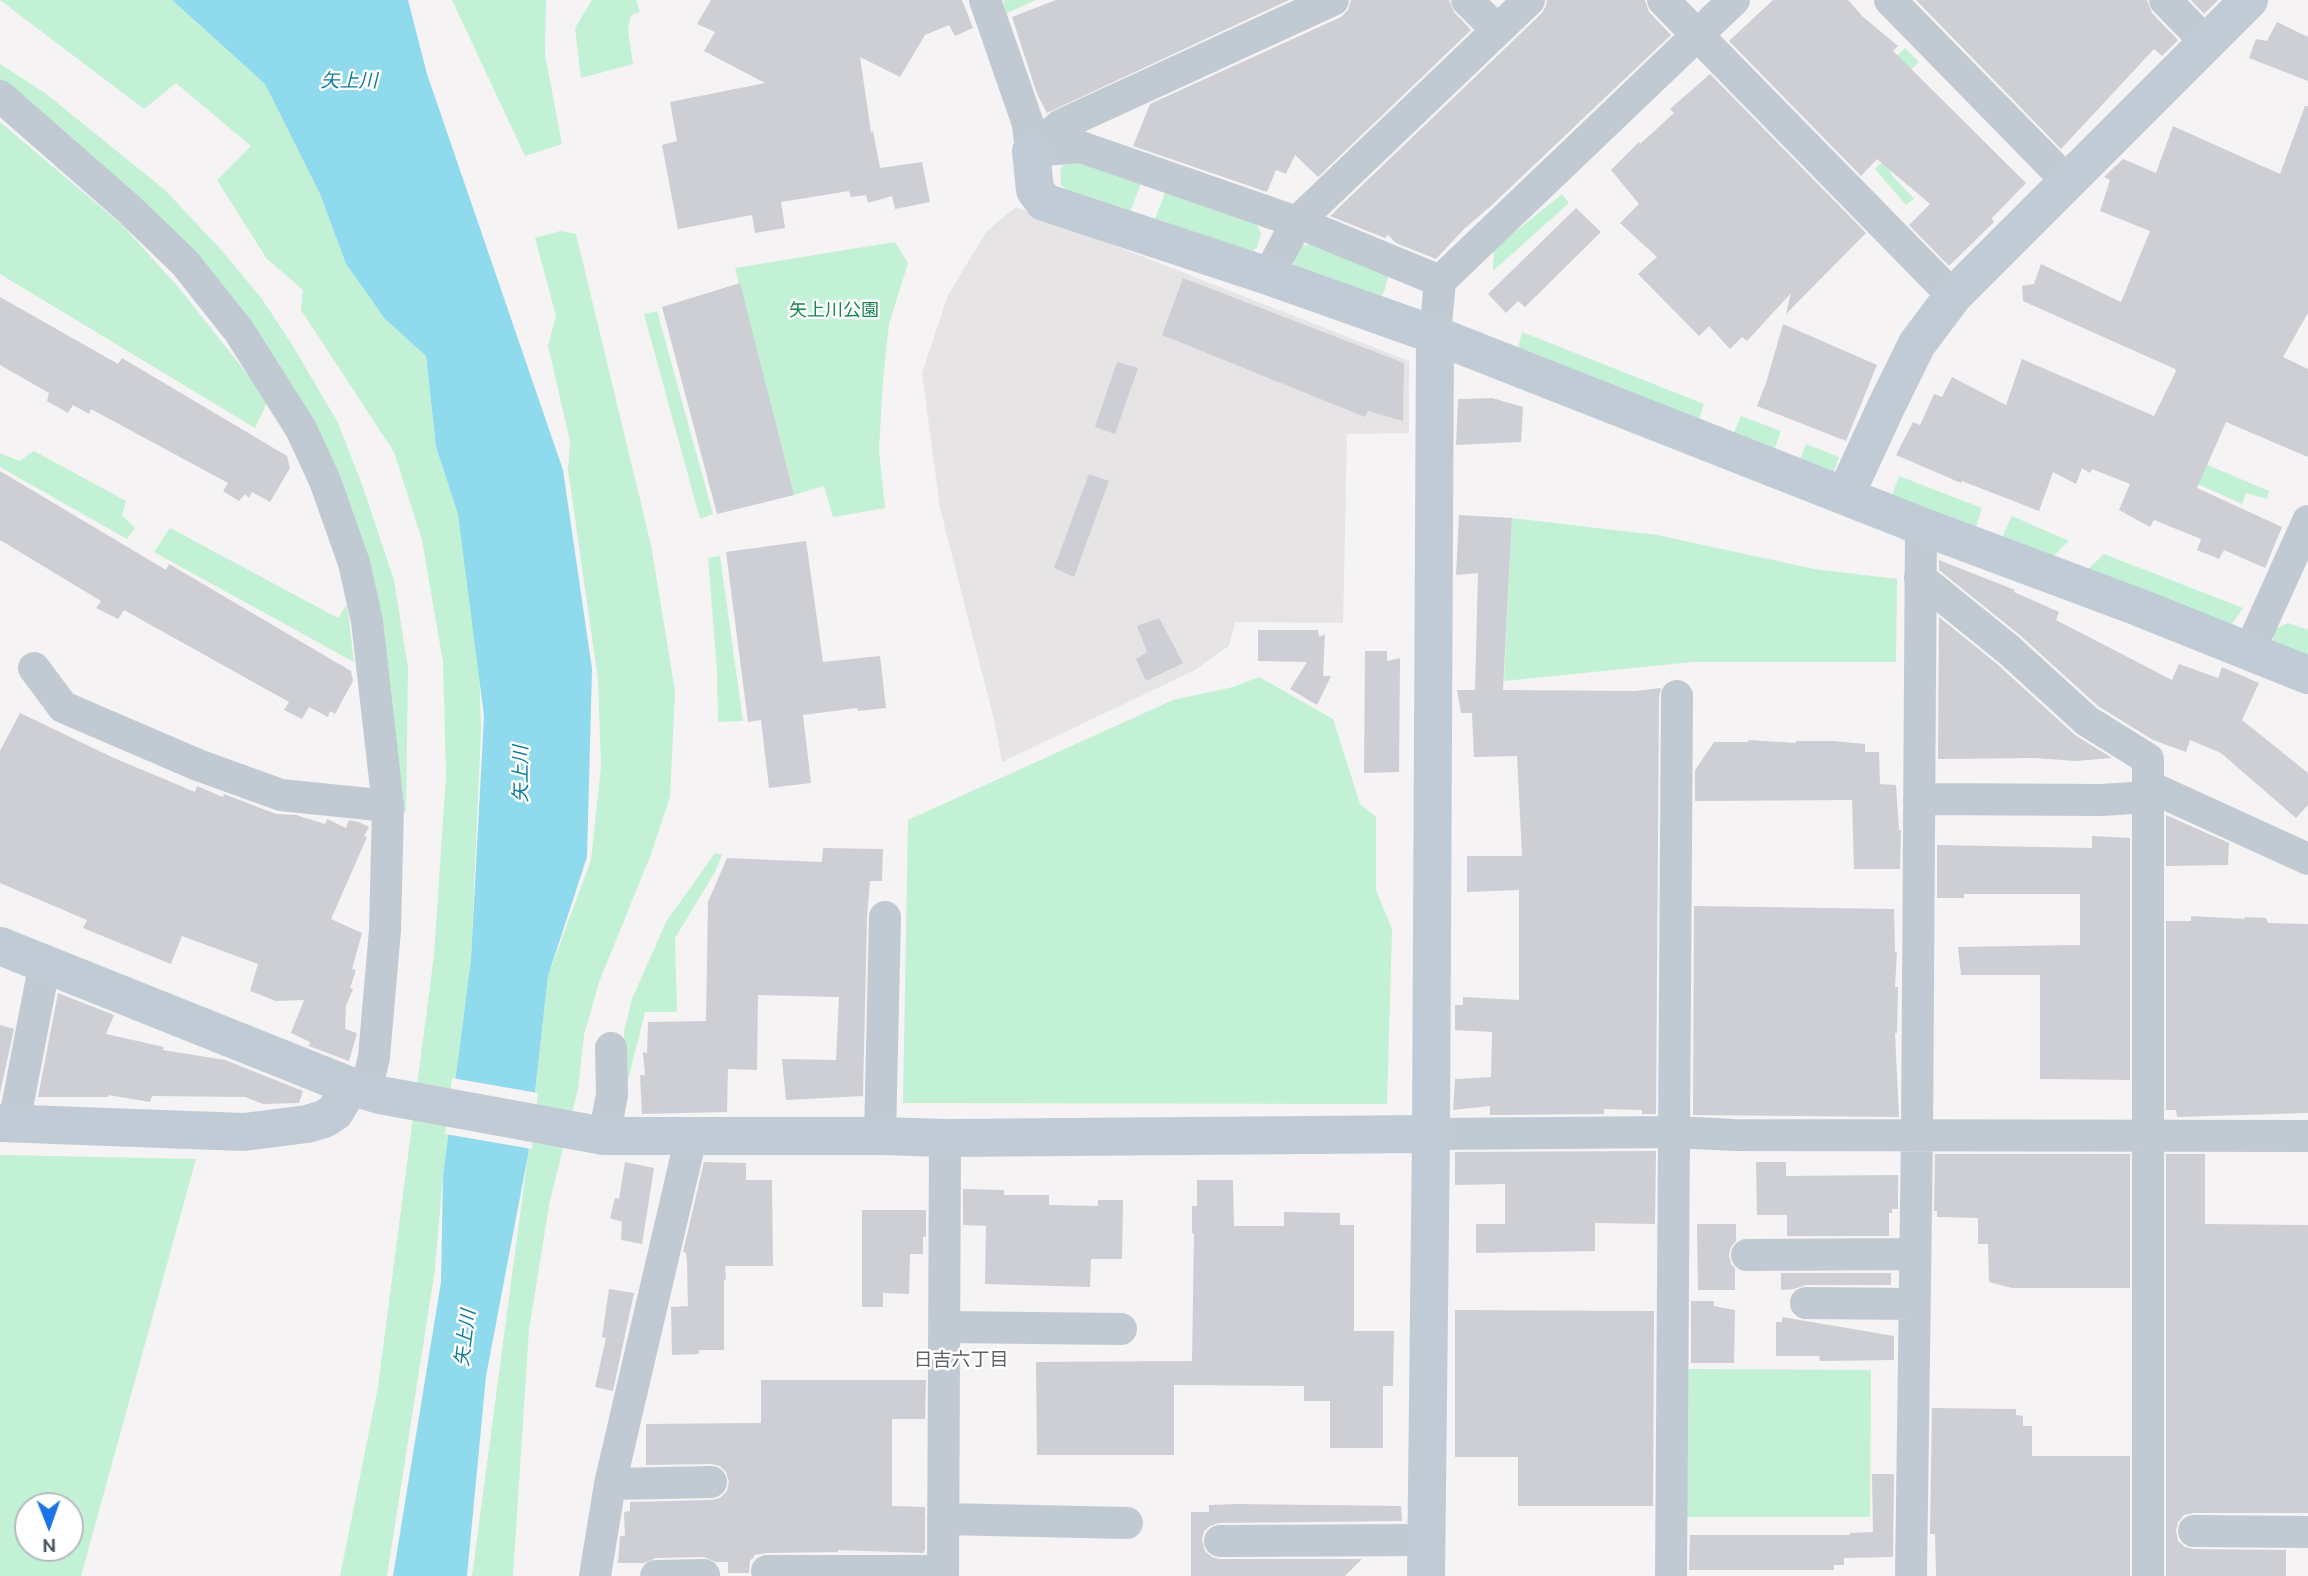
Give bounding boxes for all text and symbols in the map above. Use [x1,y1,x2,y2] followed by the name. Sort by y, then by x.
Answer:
[321,70,377,92] water label: 矢上川
[789,299,879,321] park label: 矢上川公園
[510,746,532,802] water label: 矢上川
[450,1308,480,1368] water label: 矢上川
[914,1349,1008,1371] district label: 日吉六丁目
[14,1492,84,1562] north arrow
[42,1535,57,1557] text: N

